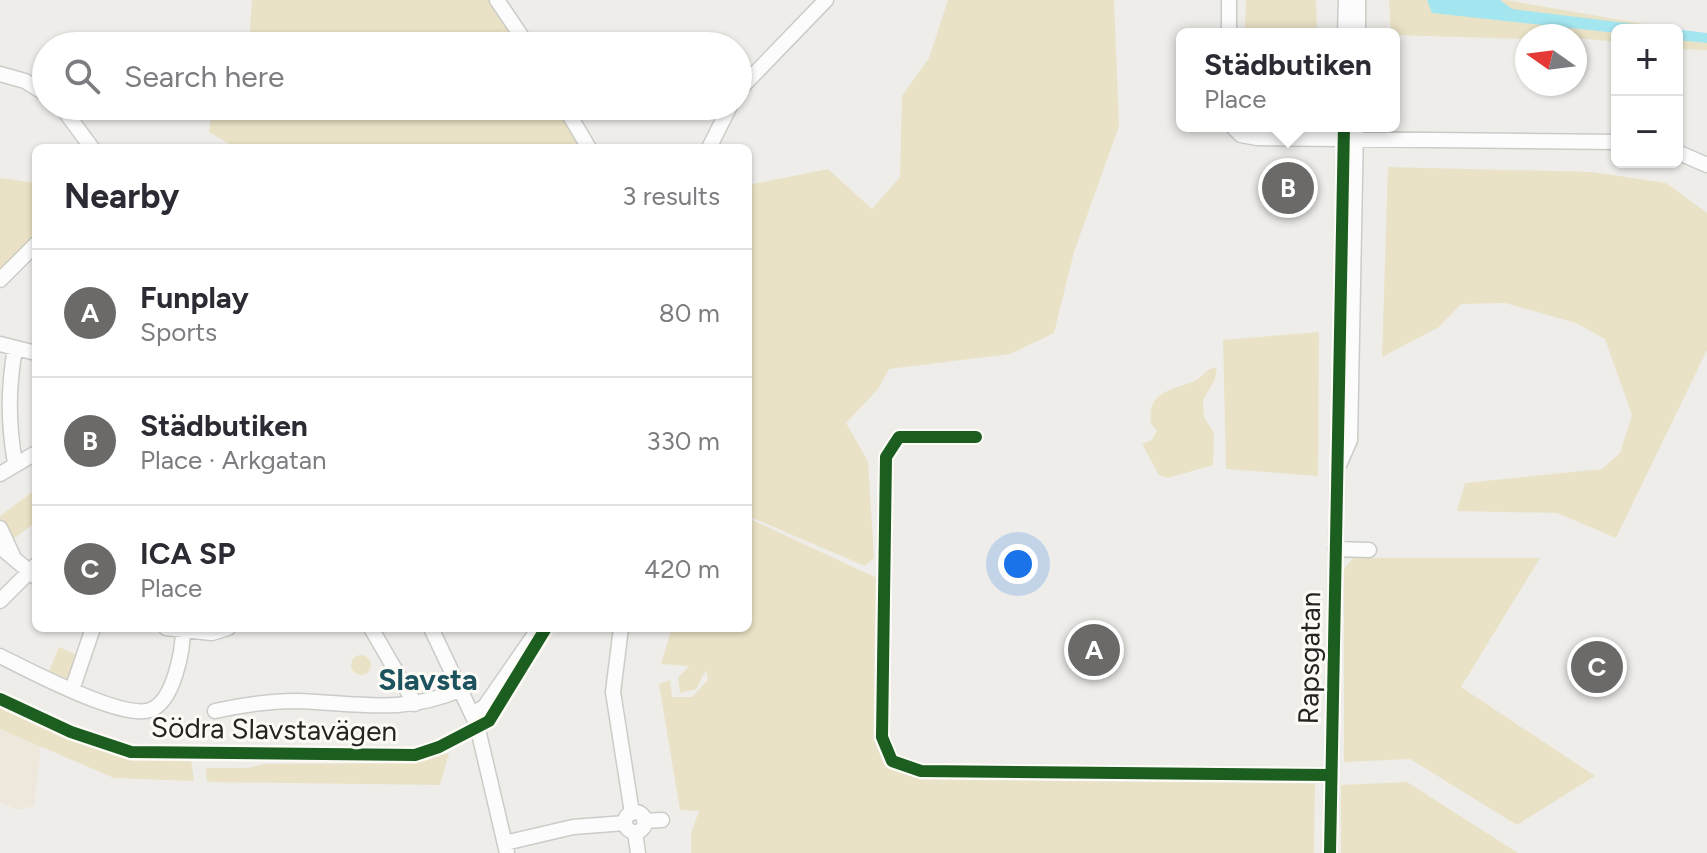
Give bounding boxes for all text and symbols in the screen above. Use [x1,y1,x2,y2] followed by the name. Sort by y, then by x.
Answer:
[1515,24,1587,96] north arrow
[1611,24,1683,168] map controls
[1611,24,1683,96] button: +
[1176,28,1400,132] popup
[32,32,752,120] search box
[1204,46,1372,83] text: Städbutiken
[60,54,104,98] icon: search
[124,58,284,95] text: Search here
[1204,83,1266,115] text: Place
[1611,96,1683,168] button: −
[1262,158,1314,218] pin: B
[64,176,179,217] text: Nearby
[622,180,720,212] text: 3 results
[140,279,249,316] text: Funplay
[81,297,99,329] text: A
[659,297,720,329] text: 80 m
[140,316,217,348] text: Sports
[140,407,308,444] text: Städbutiken
[82,425,98,457] text: B
[646,425,720,457] text: 330 m
[140,444,327,476] text: Place · Arkgatan
[140,535,235,572] text: ICA SP
[998,544,1038,584] your location
[81,553,99,585] text: C
[644,553,720,585] text: 420 m
[140,572,202,604] text: Place
[1291,591,1327,725] street label: Rapsgatan
[1068,620,1120,680] pin: A
[1571,637,1623,697] pin: C
[378,661,478,698] district label: Slavsta
[151,710,397,748] street label: Södra Slavstavägen

